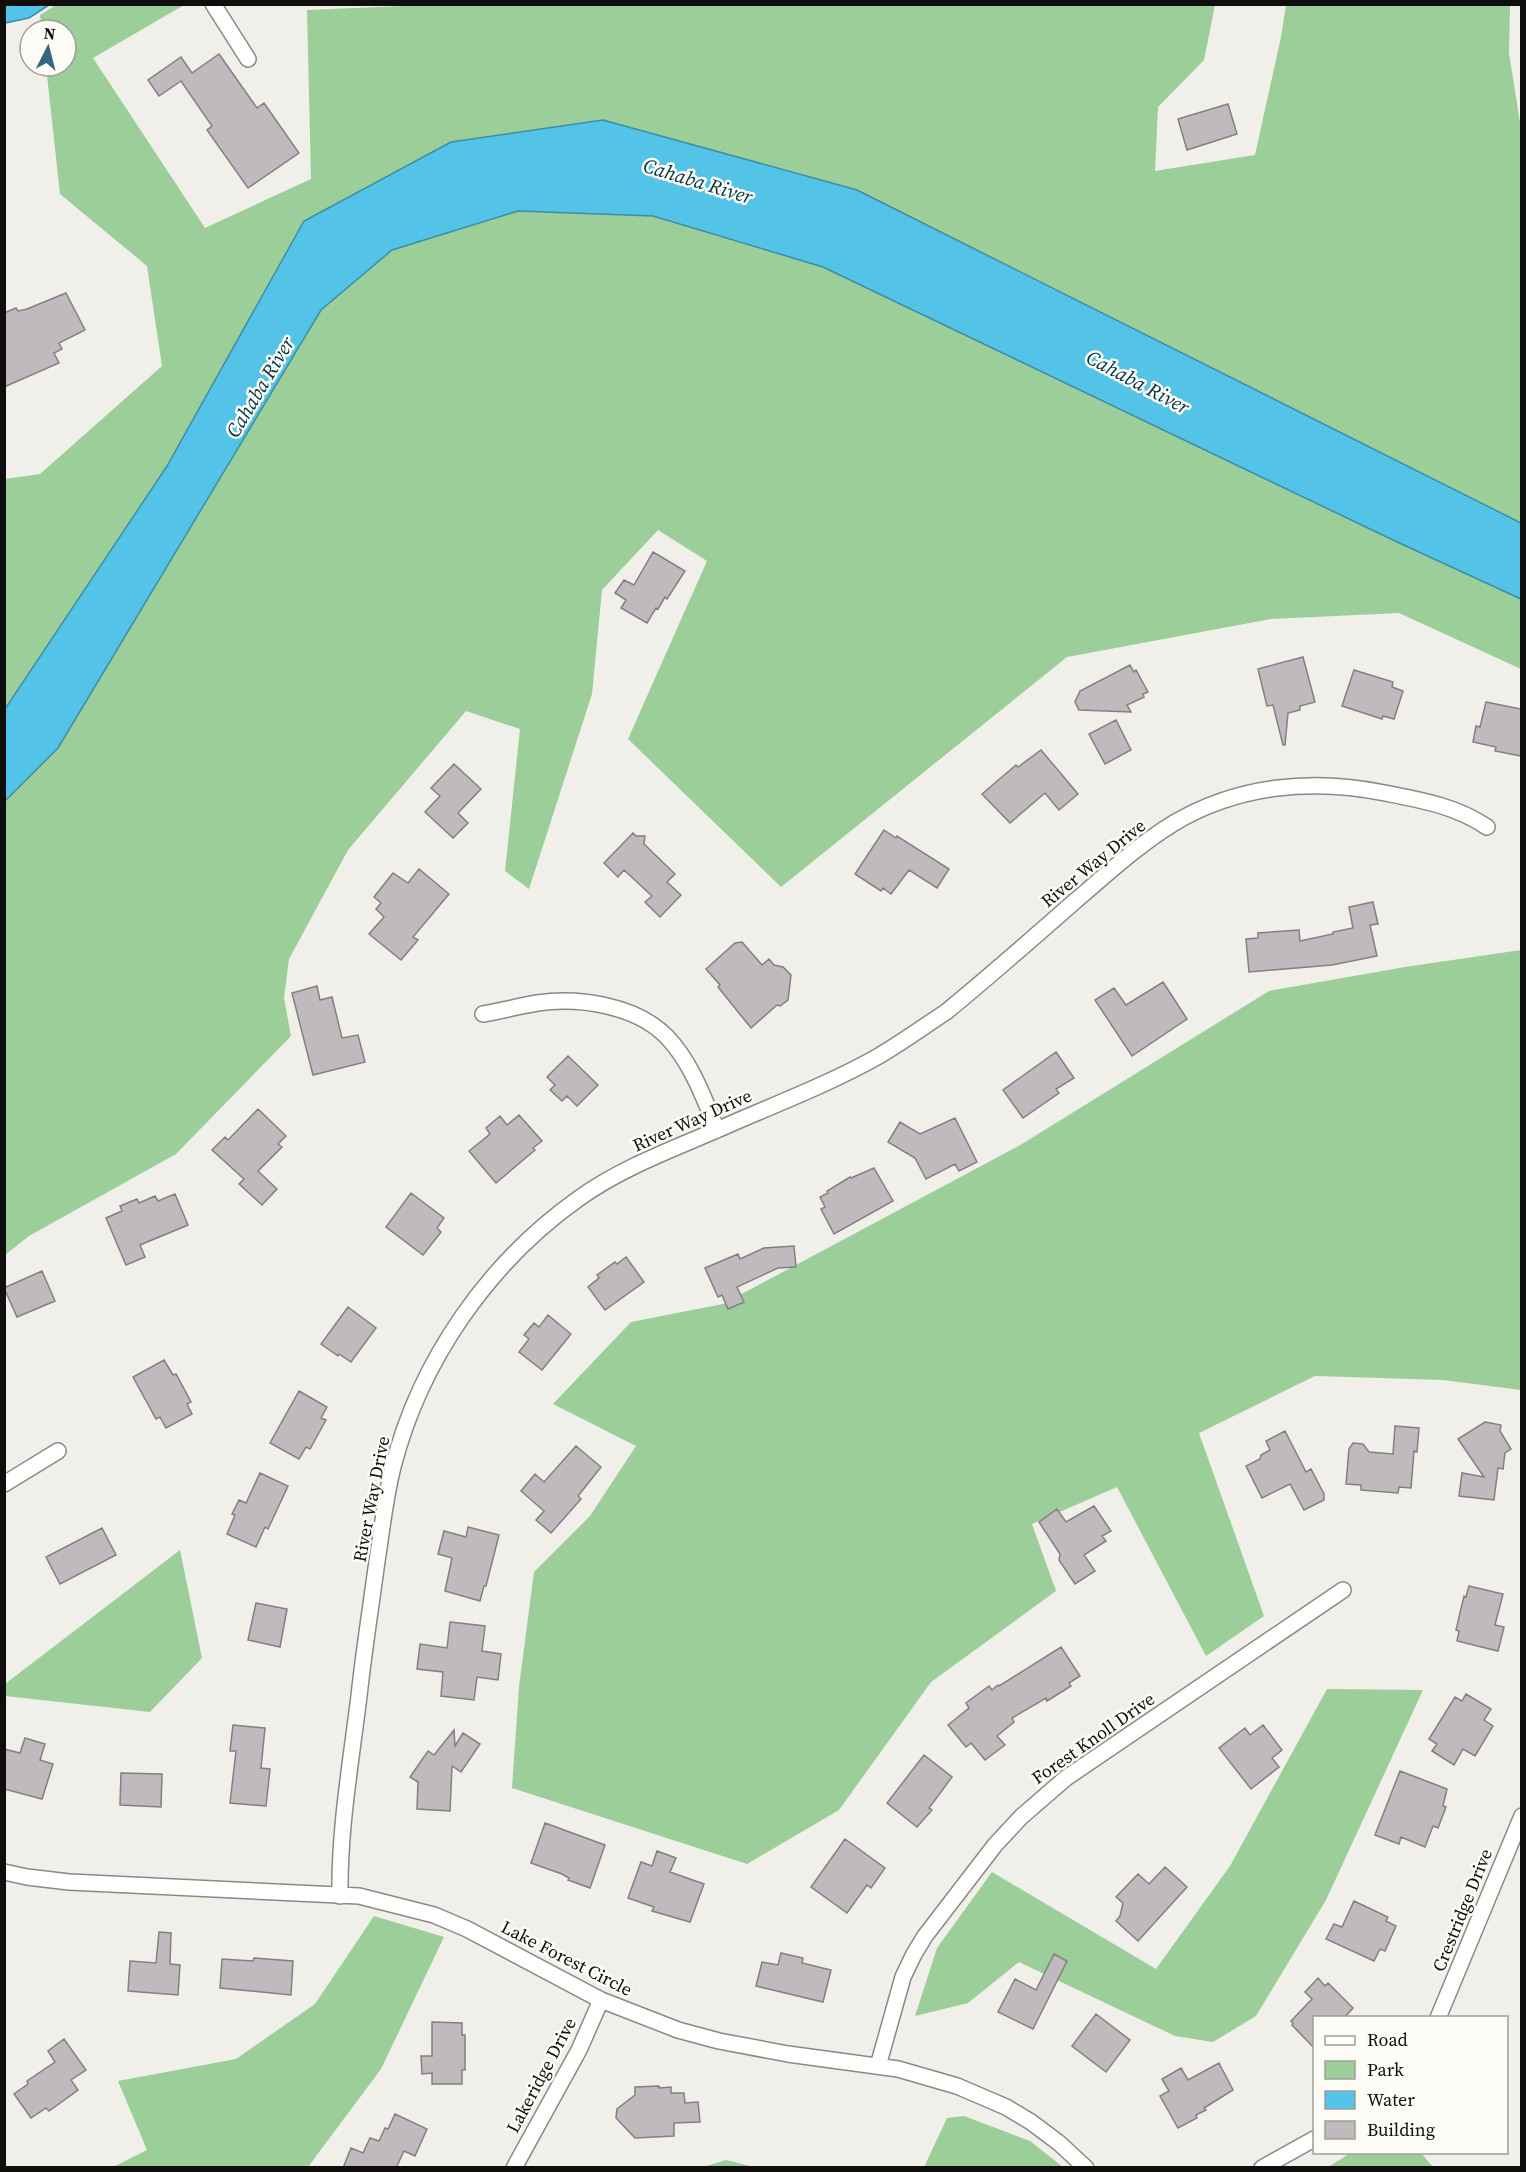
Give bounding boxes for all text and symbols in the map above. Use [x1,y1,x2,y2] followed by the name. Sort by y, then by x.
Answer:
[18,18,78,78] north arrow
[43,22,57,45] text: N
[640,151,757,211] water label: Cahaba River
[219,331,302,443] water label: Cahaba River
[1082,343,1195,421] water label: Cahaba River
[1035,813,1151,913] street label: River Way Drive
[629,1083,755,1157] street label: River Way Drive
[347,1434,395,1564] street label: River Way Drive
[1026,1686,1160,1790] street label: Forest Knoll Drive
[1426,1845,1498,1975] street label: Crestridge Drive
[497,1914,637,2002] street label: Lake Forest Circle
[500,2013,582,2137] street label: Lakeridge Drive
[1313,2016,1508,2154] legend
[1367,2027,1408,2052] text: Road
[1367,2057,1404,2082] text: Park
[1367,2087,1415,2112] text: Water
[1367,2117,1435,2142] text: Building

